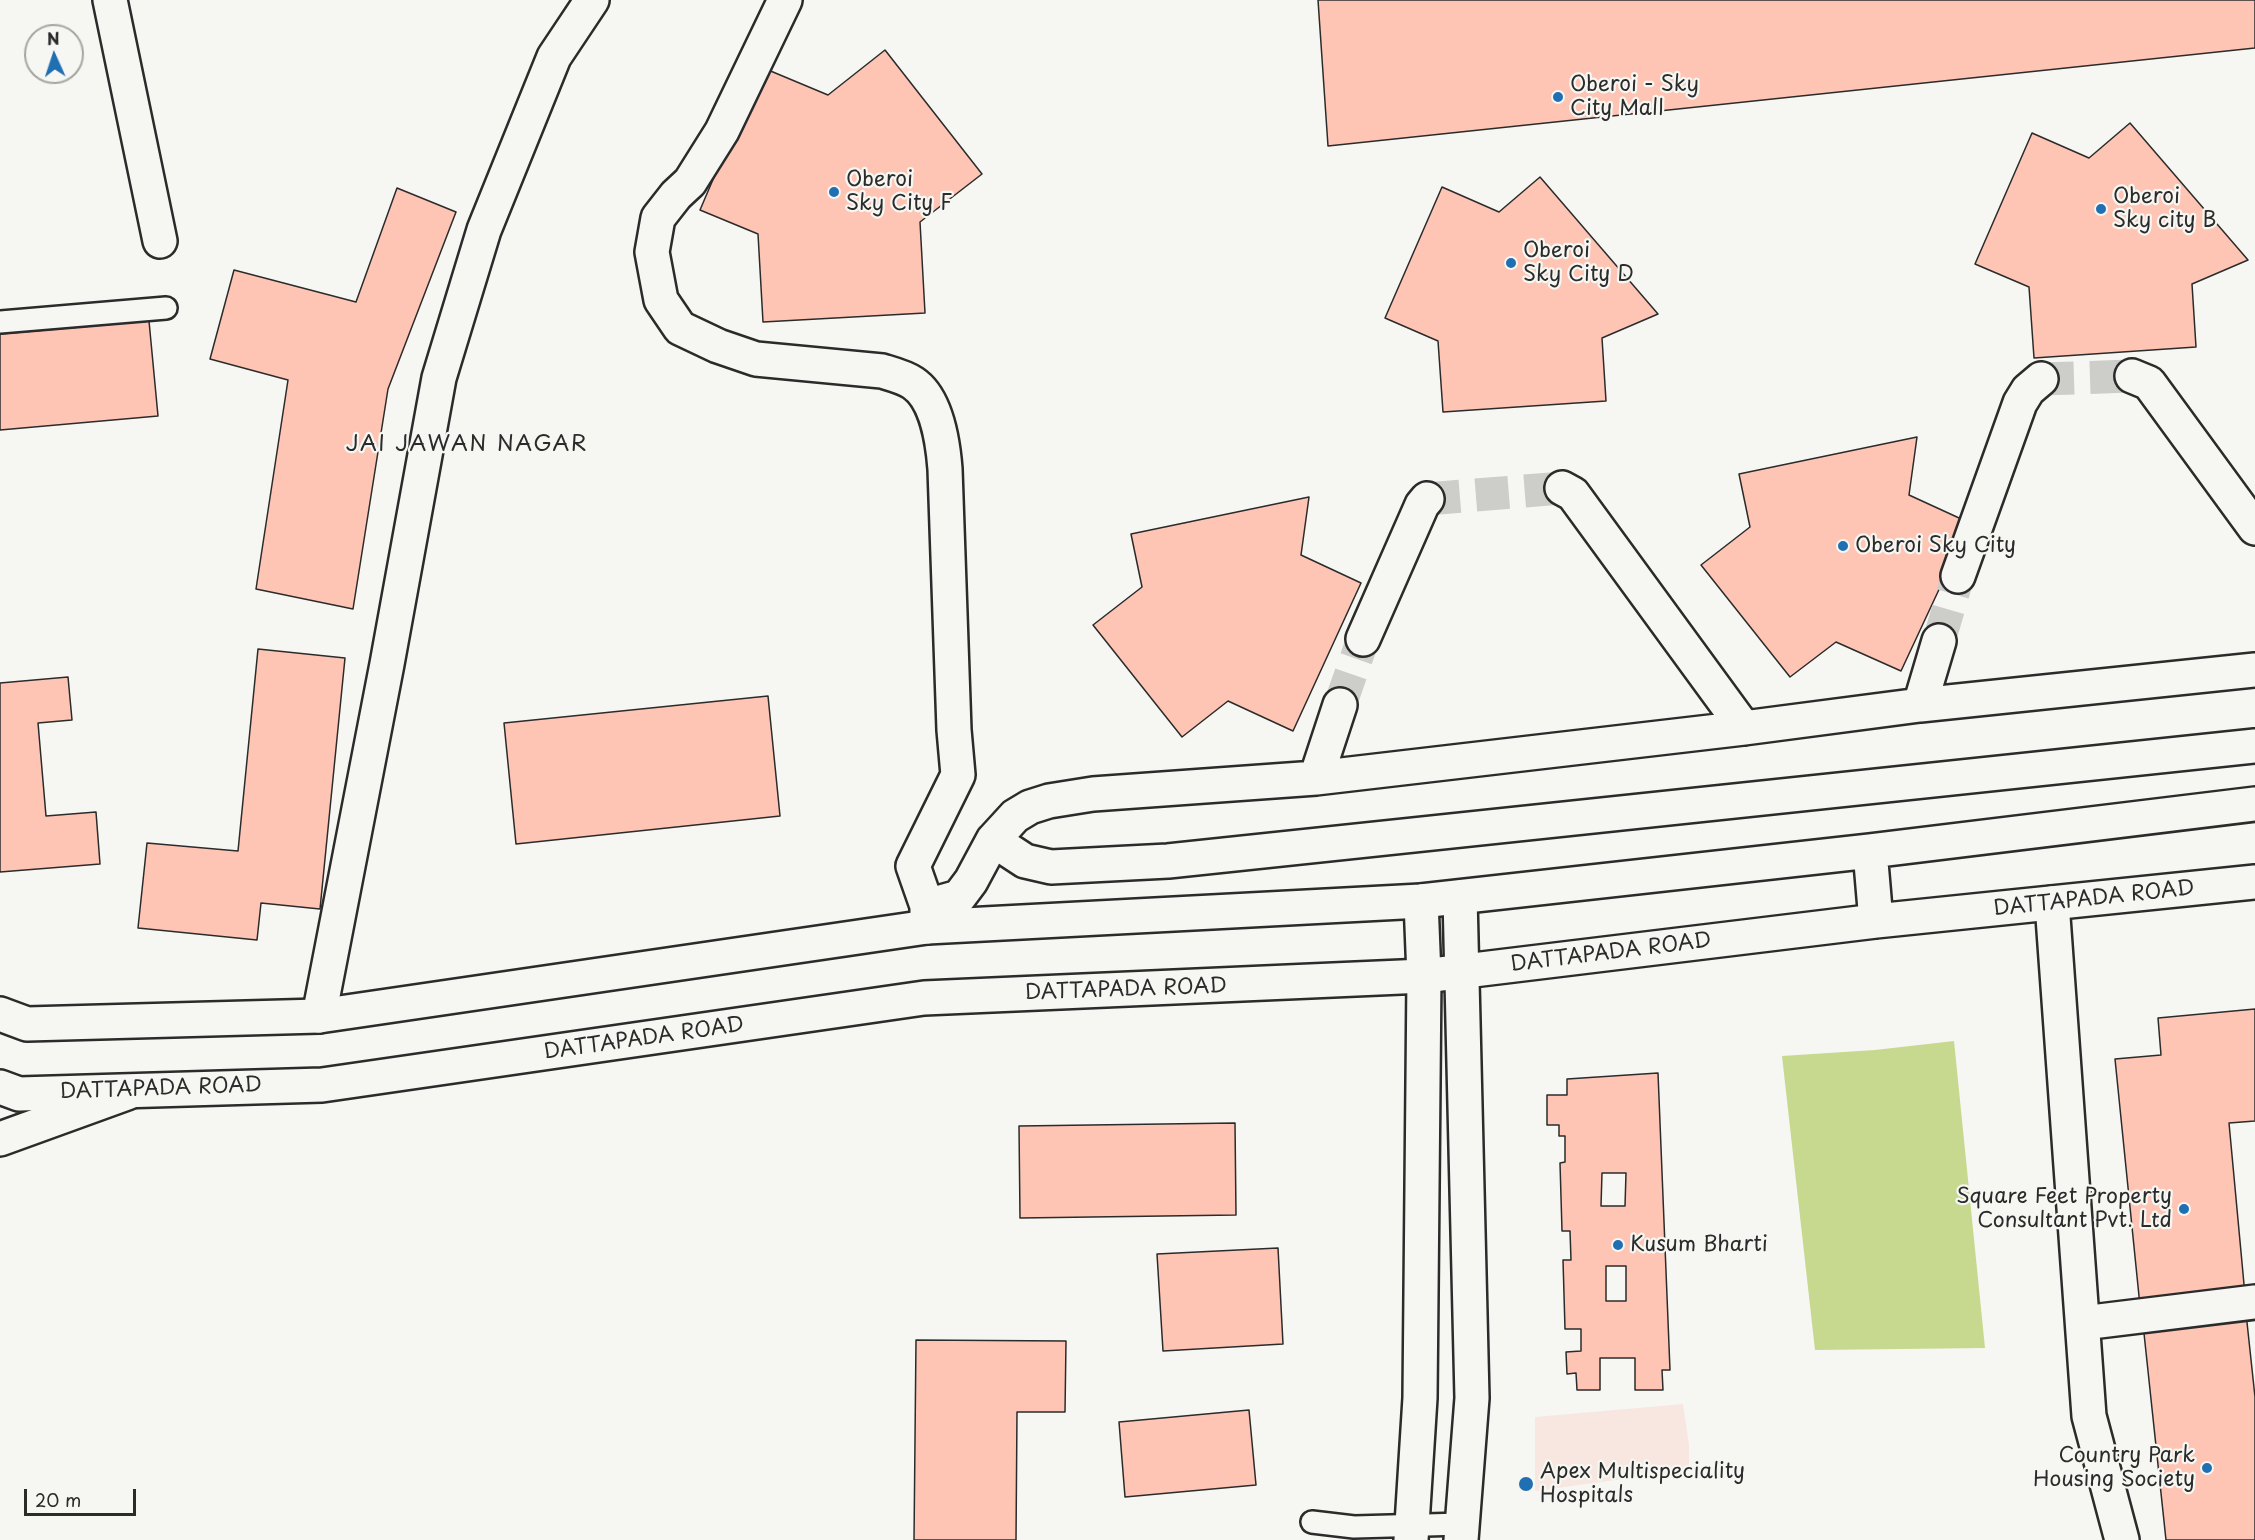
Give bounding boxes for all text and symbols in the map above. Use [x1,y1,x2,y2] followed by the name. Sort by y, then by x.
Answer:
[24,24,84,84] north arrow
[46,26,60,50] text: N
[1570,72,1699,122] place label: Oberoi - Sky City Mall
[1551,90,1565,104] marker: Oberoi - Sky City Mall
[846,167,952,217] place label: Oberoi Sky City F
[2113,184,2216,234] place label: Oberoi Sky city B
[827,185,841,199] marker: Oberoi Sky City F
[2094,202,2108,216] marker: Oberoi Sky city B
[1523,238,1634,288] place label: Oberoi Sky City D
[1504,256,1518,270] marker: Oberoi Sky City D
[346,432,588,458] district label: JAI JAWAN NAGAR
[1855,533,2016,559] place label: Oberoi Sky City
[1836,539,1850,553] marker: Oberoi Sky City
[1992,876,2196,922] street label: DATTAPADA ROAD
[1509,928,1713,978] street label: DATTAPADA ROAD
[1025,974,1227,1006] street label: DATTAPADA ROAD
[542,1012,746,1066] street label: DATTAPADA ROAD
[60,1073,262,1105] street label: DATTAPADA ROAD
[1956,1184,2172,1234] place label: Square Feet Property Consultant Pvt. Ltd
[2177,1202,2191,1216] marker: Square Feet Property Consultant Pvt. Ltd
[1630,1232,1768,1258] place label: Kusum Bharti
[1611,1238,1625,1252] marker: Kusum Bharti
[2033,1443,2195,1493] place label: Country Park Housing Society
[1540,1459,1745,1509] place label: Apex Multispeciality Hospitals
[2200,1461,2214,1475] marker: Country Park Housing Society
[1517,1475,1535,1493] marker: Apex Multispeciality Hospitals
[27,1477,140,1515] scale bar
[35,1486,81,1513] text: 20 m

